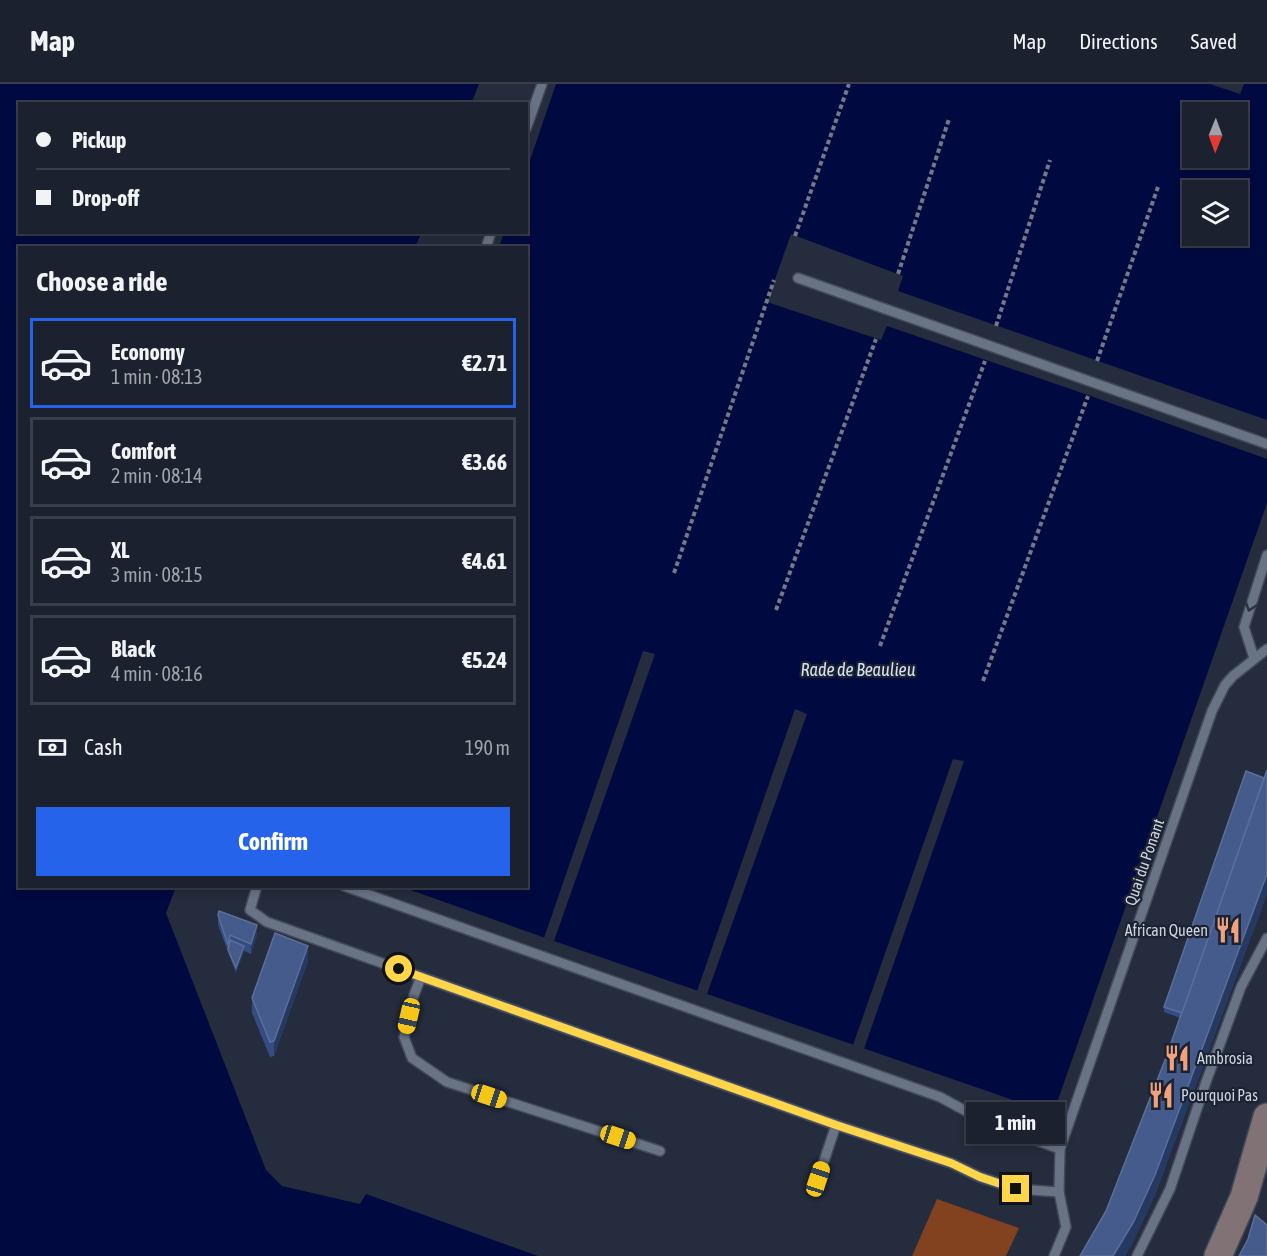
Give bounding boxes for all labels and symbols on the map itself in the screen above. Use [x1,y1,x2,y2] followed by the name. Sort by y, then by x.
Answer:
[1182,102,1248,168] north arrow
[1245,601,1257,612] one-way arrow
[801,659,916,680] water label: Rade de Beaulieu
[1121,816,1167,908] street label: Quai du Ponant
[1213,915,1243,945] restaurant icon: African Queen
[1125,921,1208,939] place label: African Queen
[385,955,412,982] route start
[396,996,422,1036] car
[1162,1043,1192,1073] restaurant icon: Ambrosia
[1197,1049,1253,1067] place label: Ambrosia
[1146,1080,1176,1110] restaurant icon: Pourquoi Pas
[469,1082,509,1110] car
[1181,1086,1258,1105] place label: Pourquoi Pas
[966,1102,1066,1144] callout: 1 min
[598,1123,638,1151] car
[804,1159,832,1199] car
[1002,1175,1029,1202] route end

